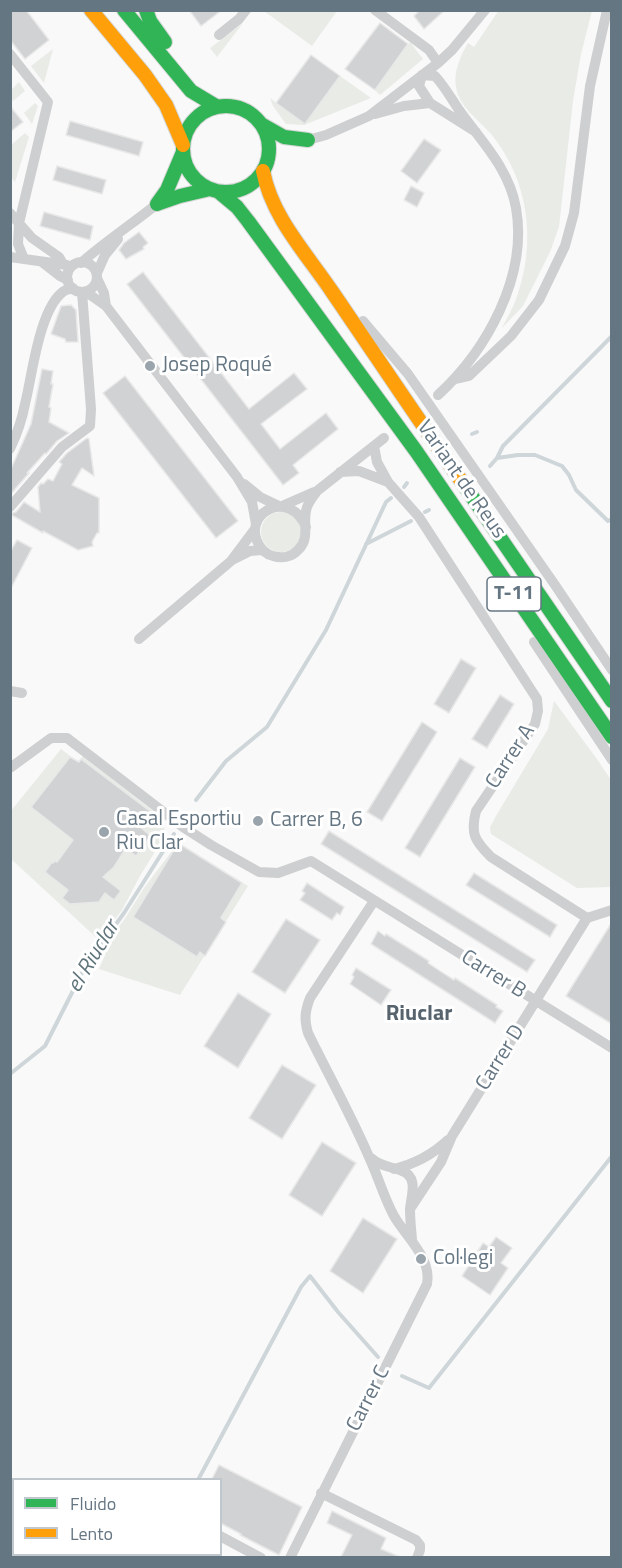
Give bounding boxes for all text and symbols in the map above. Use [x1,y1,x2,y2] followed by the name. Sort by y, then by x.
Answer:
[162,353,272,379] place label: Josep Roqué
[143,359,157,373] marker: Josep Roqué
[411,416,511,544] street label: Variant de Reus
[487,577,541,611] road number: T-11
[481,720,541,794] street label: Carrer A
[116,807,242,857] place label: Casal Esportiu Riu Clar
[270,808,363,834] place label: Carrer B, 6
[251,814,265,828] marker: Carrer B, 6
[97,825,111,839] marker: Casal Esportiu Riu Clar
[62,916,126,998] water label: el Riuclar
[456,945,530,1005] street label: Carrer B
[386,1002,452,1028] district label: Riuclar
[471,1021,531,1095] street label: Carrer D
[433,1246,493,1272] place label: Col·legi
[414,1252,428,1266] marker: Col·legi
[342,1362,396,1436] street label: Carrer C
[12,1478,222,1556] legend
[70,1490,116,1517] text: Fluido
[70,1520,113,1547] text: Lento

